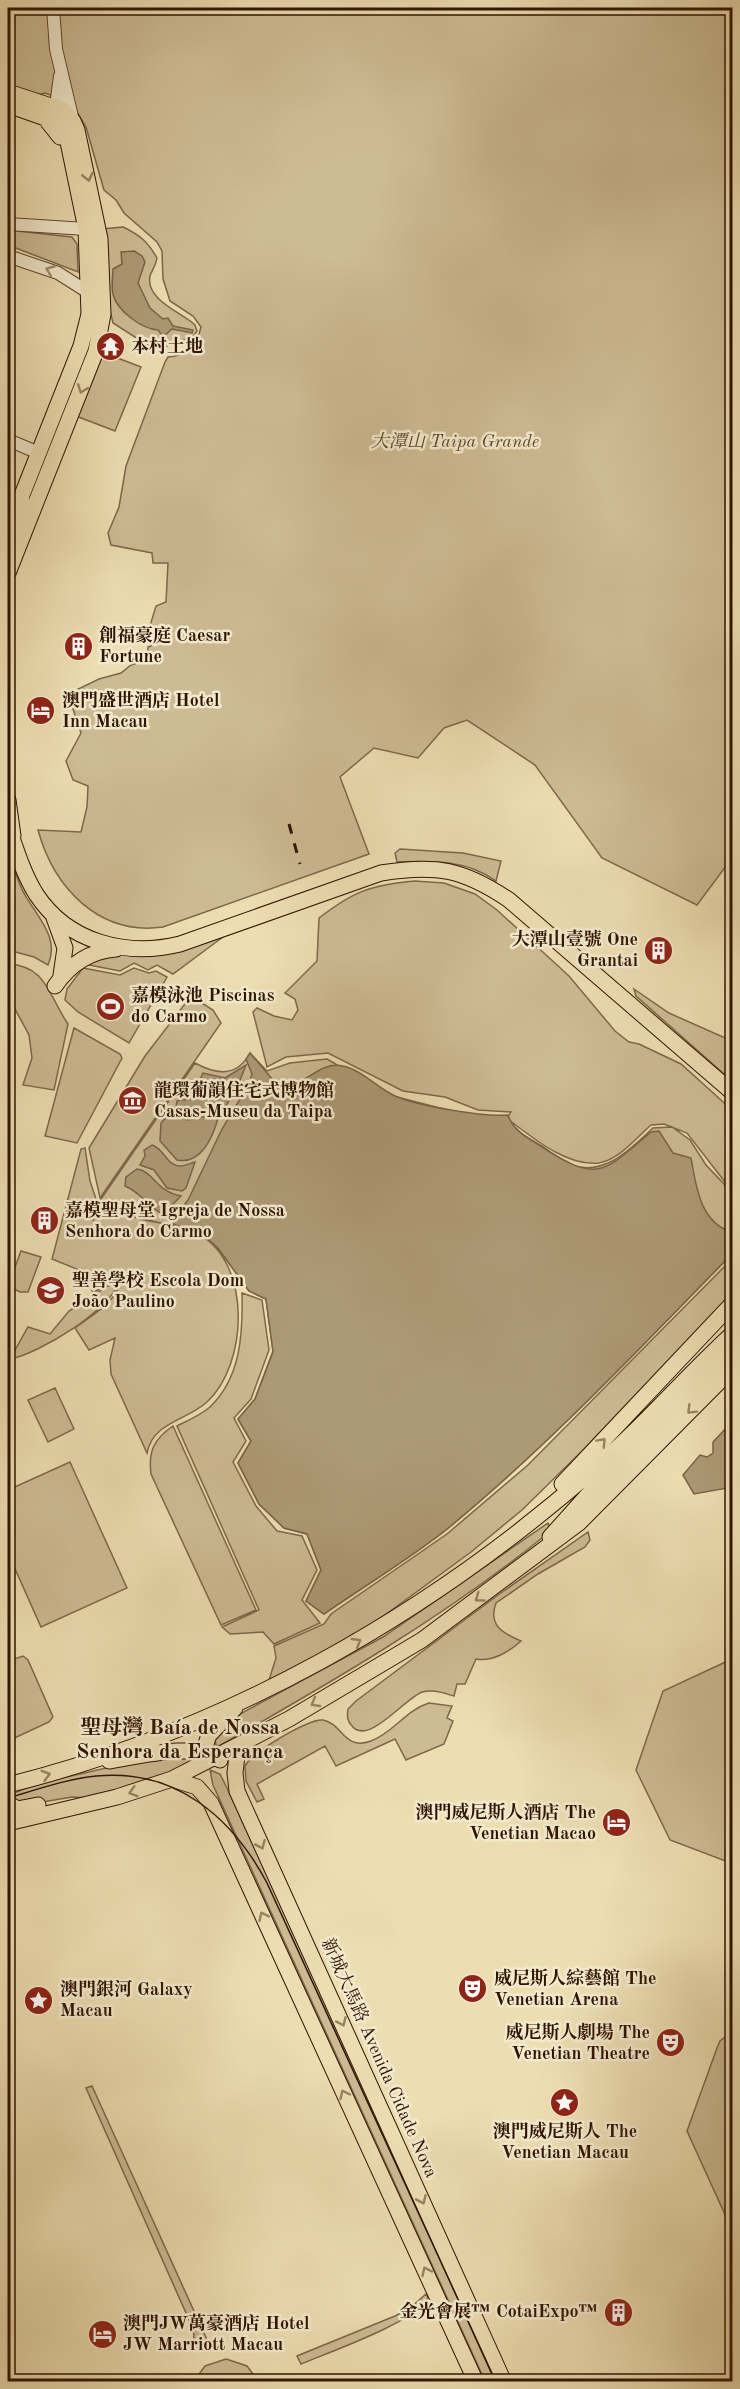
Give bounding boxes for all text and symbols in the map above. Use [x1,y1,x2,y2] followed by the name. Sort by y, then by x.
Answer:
[81,172,94,182] one-way arrow
[45,265,56,277] one-way arrow
[94,331,126,363] temple icon: 本村土地
[131,336,203,356] place label: 本村土地
[76,383,89,394] one-way arrow
[371,431,539,451] park label: 大潭山 Taipa Grande
[99,625,230,666] place label: 創福豪庭 Caesar Fortune
[62,630,94,662] building icon: 創福豪庭 Caesar Fortune
[62,690,220,731] place label: 澳門盛世酒店 Hotel Inn Macau
[25,695,57,727] hotel icon: 澳門盛世酒店 Hotel Inn Macau
[512,929,638,970] place label: 大潭山壹號 One Grantai
[643,934,675,966] building icon: 大潭山壹號 One Grantai
[131,985,275,1026] place label: 嘉模泳池 Piscinas do Carmo
[94,990,126,1022] sports icon: 嘉模泳池 Piscinas do Carmo
[154,1080,334,1121] place label: 龍環葡韻住宅式博物館 Casas-Museu da Taipa
[117,1085,149,1117] museum icon: 龍環葡韻住宅式博物館 Casas-Museu da Taipa
[65,1200,285,1241] place label: 嘉模聖母堂 Igreja de Nossa Senhora do Carmo
[28,1205,60,1237] building icon: 嘉模聖母堂 Igreja de Nossa Senhora do Carmo
[72,1270,244,1311] place label: 聖善學校 Escola Dom João Paulino
[35,1275,67,1307] school or university icon: 聖善學校 Escola Dom João Paulino
[687,1402,698,1413] one-way arrow
[595,1439,606,1450] one-way arrow
[474,1591,485,1602] one-way arrow
[351,1638,361,1649] one-way arrow
[311,1696,321,1708] one-way arrow
[76,1716,284,1763] district label: 聖母灣 Baía de Nossa Senhora da Esperança
[41,1769,51,1782] one-way arrow
[128,1785,138,1798] one-way arrow
[415,1802,596,1843] place label: 澳門威尼斯人酒店 The Venetian Macao
[601,1807,633,1839] hotel icon: 澳門威尼斯人酒店 The Venetian Macao
[254,1838,266,1849] one-way arrow
[258,1912,270,1923] one-way arrow
[318,1935,442,2181] street label: 新城大馬路 Avenida Cidade Nova
[494,1968,657,2009] place label: 威尼斯人綜藝館 The Venetian Arena
[457,1973,489,2005] theatre icon: 威尼斯人綜藝館 The Venetian Arena
[60,1979,193,2020] place label: 澳門銀河 Galaxy Macau
[23,1984,55,2016] place icon: 澳門銀河 Galaxy Macau
[334,2016,346,2027] one-way arrow
[505,2022,650,2063] place label: 威尼斯人劇場 The Venetian Theatre
[655,2027,687,2059] theatre icon: 威尼斯人劇場 The Venetian Theatre
[549,2087,581,2119] place icon: 澳門威尼斯人 The Venetian Macau
[340,2089,352,2100] one-way arrow
[493,2121,637,2162] place label: 澳門威尼斯人 The Venetian Macau
[415,2194,427,2205] one-way arrow
[421,2266,433,2277] one-way arrow
[603,2296,635,2328] building icon: 金光會展™ CotaiExpo™
[399,2301,598,2321] place label: 金光會展™ CotaiExpo™
[123,2313,310,2354] place label: 澳門JW萬豪酒店 Hotel JW Marriott Macau
[86,2318,118,2350] hotel icon: 澳門JW萬豪酒店 Hotel JW Marriott Macau

